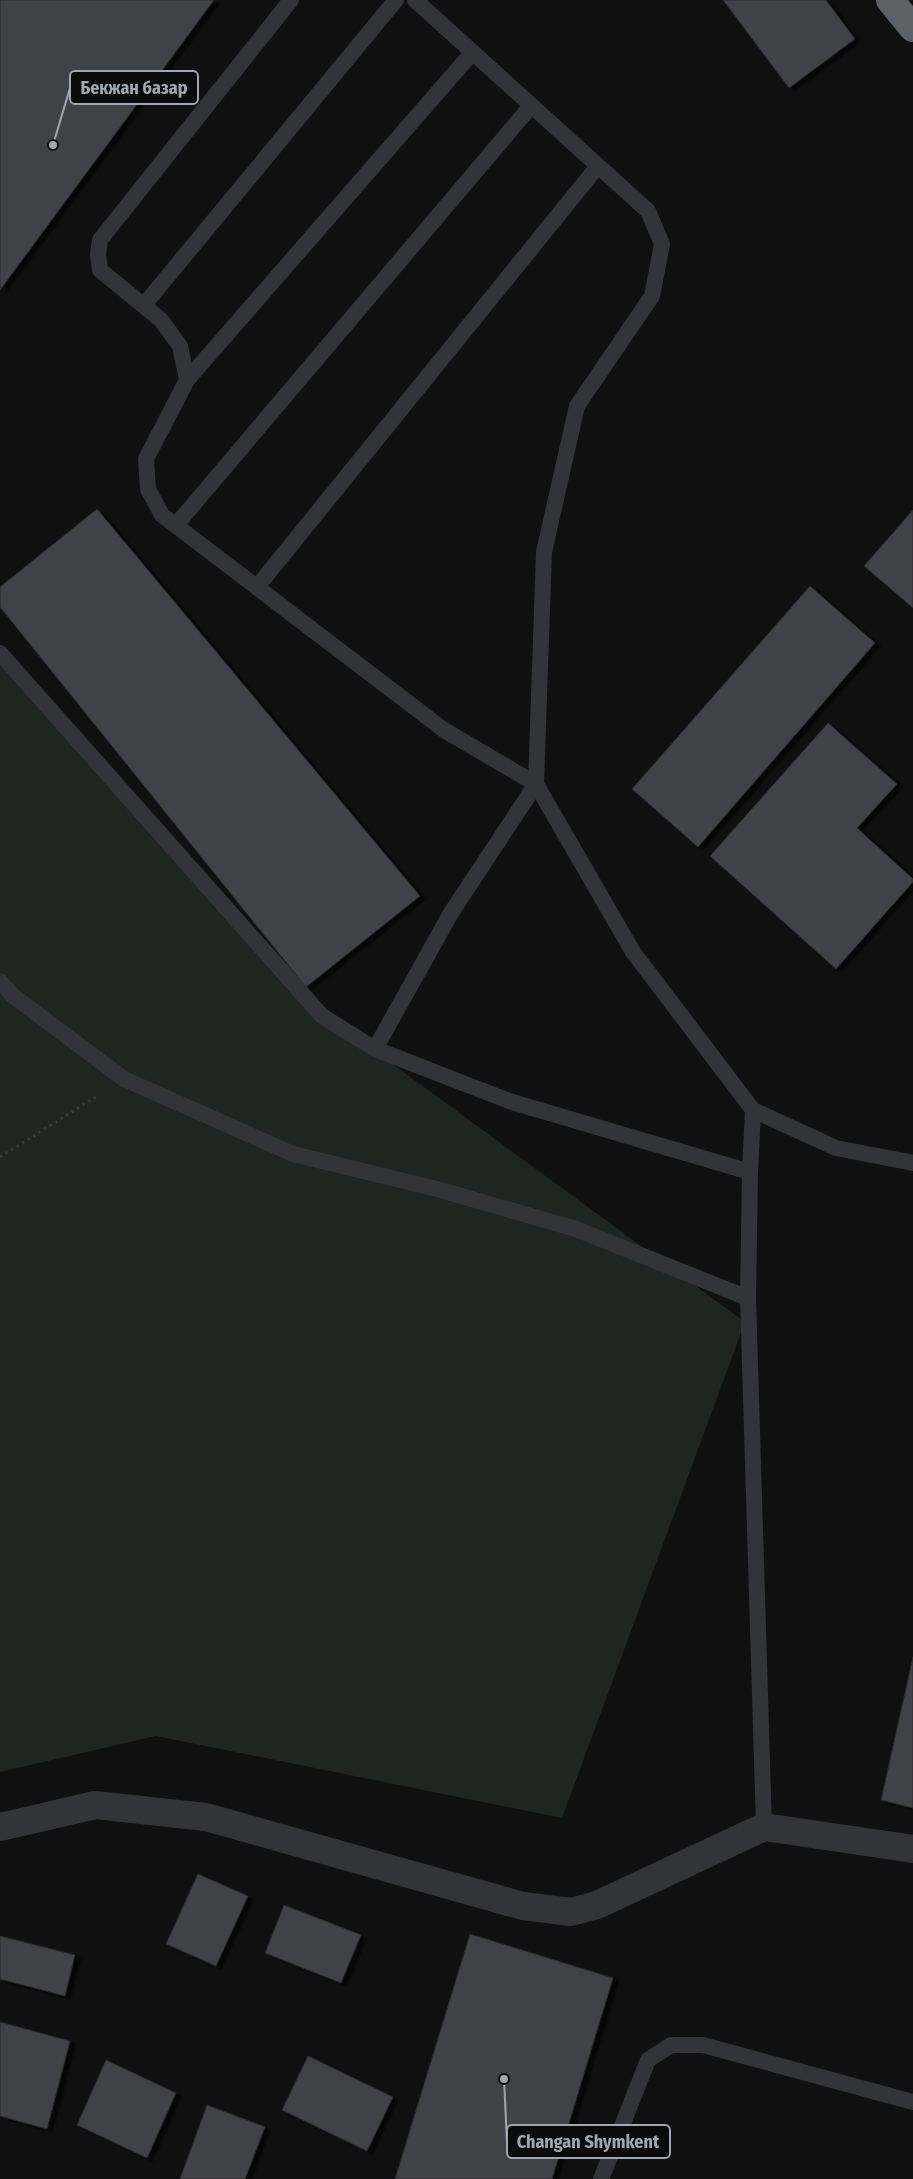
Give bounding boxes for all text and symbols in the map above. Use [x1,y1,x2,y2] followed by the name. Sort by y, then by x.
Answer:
[70,71,198,104] callout: Бекжан базар
[80,77,188,99] text: Бекжан базар
[507,2125,670,2158] callout: Changan Shymkent
[517,2131,660,2153] text: Changan Shymkent

